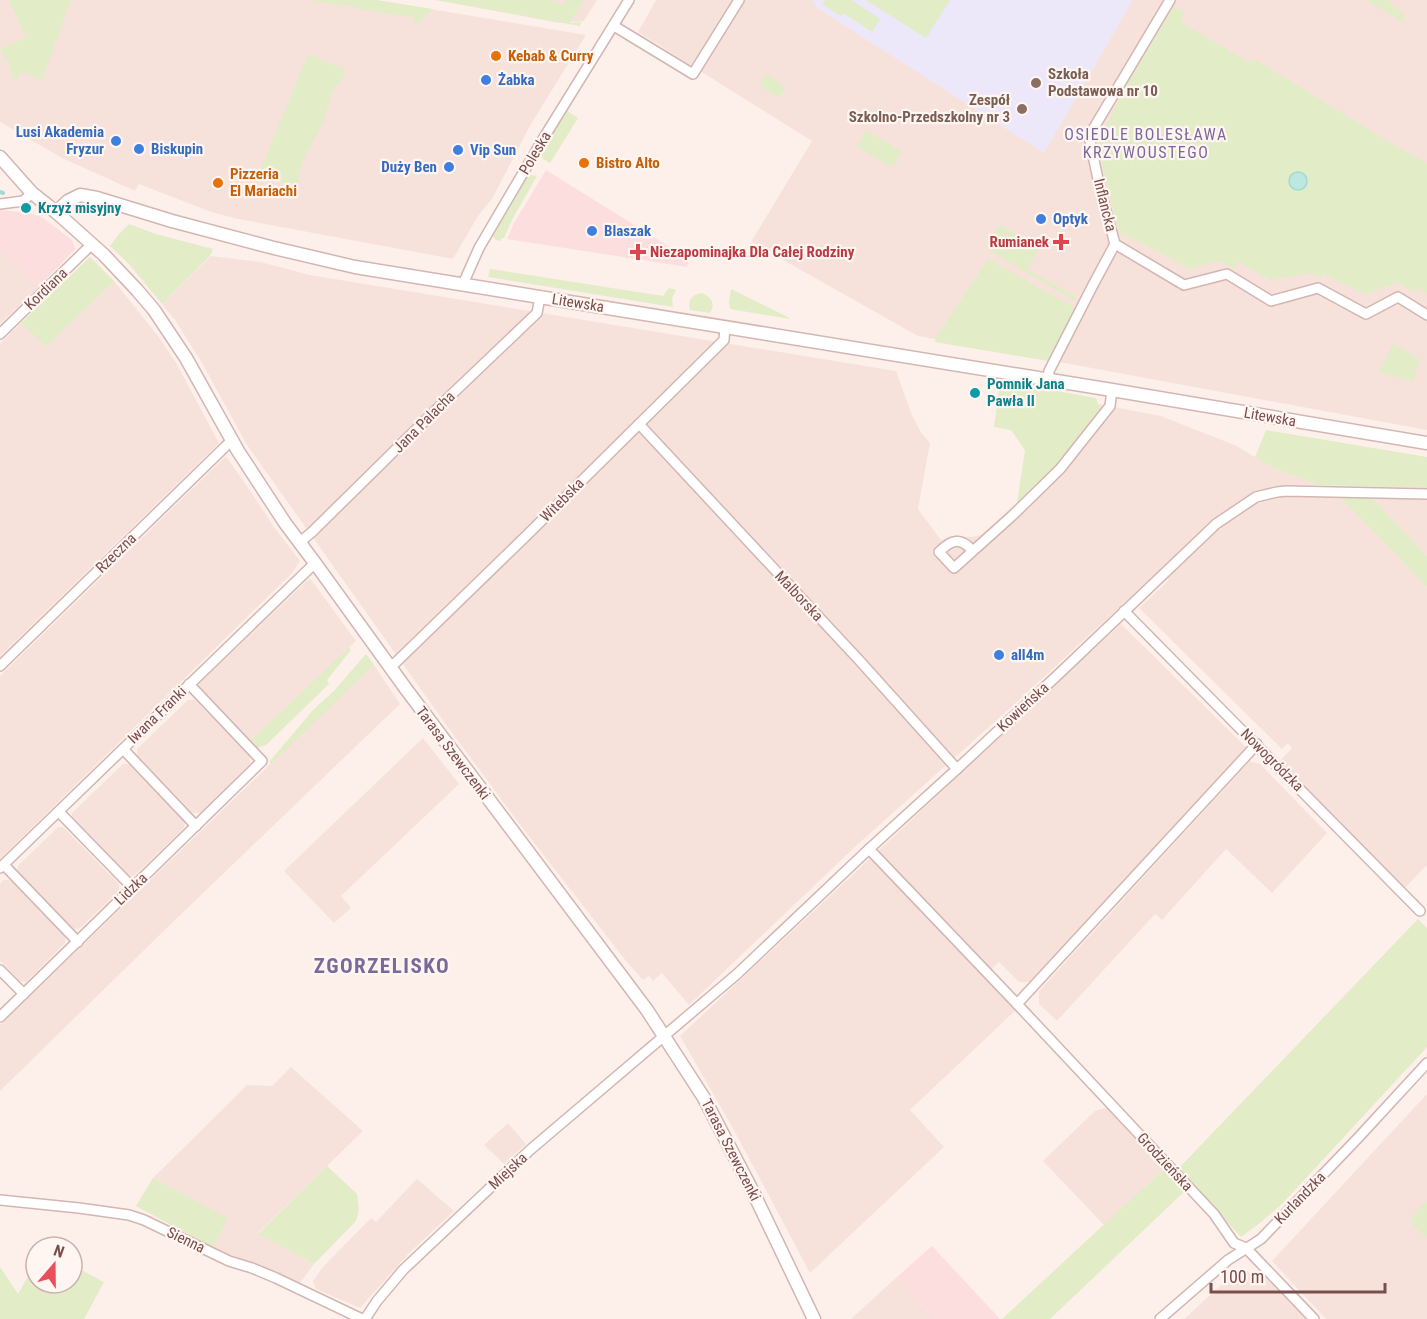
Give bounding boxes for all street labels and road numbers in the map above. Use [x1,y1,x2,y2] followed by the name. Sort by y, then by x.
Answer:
[515,128,555,178] street label: Poleska
[1090,177,1120,233] street label: Inflancka
[21,264,71,314] street label: Kordiana
[551,290,605,316] street label: Litewska
[389,387,459,457] street label: Jana Palacha
[1243,404,1297,430] street label: Litewska
[536,474,588,526] street label: Witebska
[92,529,140,577] street label: Rzeczna
[771,567,827,625] street label: Malborska
[994,679,1052,735] street label: Kowieńska
[124,683,190,747] street label: Iwana Franki
[412,703,494,803] street label: Tarasa Szewczenki
[1237,725,1307,795] street label: Nowogródzka
[111,869,151,909] street label: Lidzka
[698,1096,764,1204] street label: Tarasa Szewczenki
[1133,1129,1197,1195] street label: Grodzieńska
[485,1149,531,1193] street label: Miejska
[1271,1168,1329,1228] street label: Kurlandzka
[164,1223,208,1257] street label: Sienna

